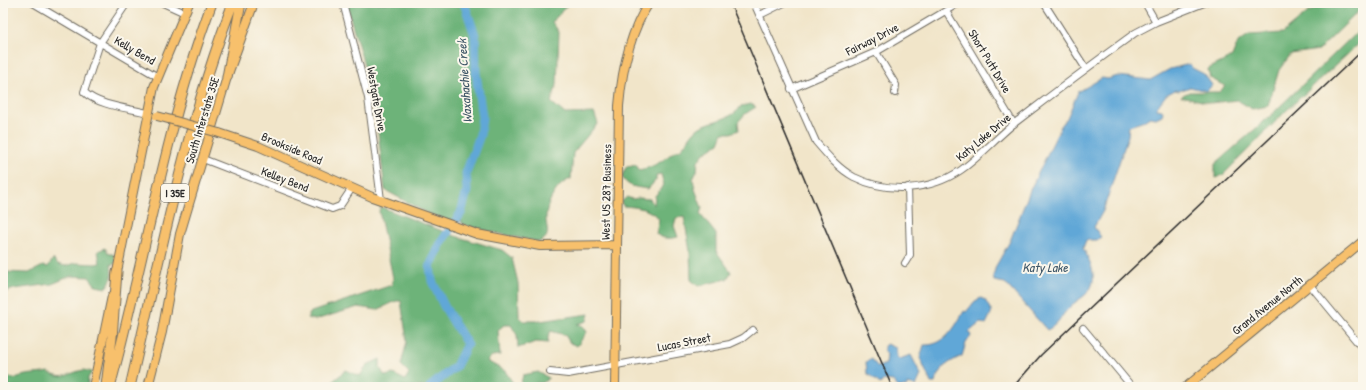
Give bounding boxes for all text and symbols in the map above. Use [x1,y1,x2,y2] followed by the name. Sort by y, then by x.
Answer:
[842,18,902,60] street label: Fairway Drive
[964,26,1016,96] street label: Short Putt Drive
[111,31,159,69] street label: Kelly Bend
[452,37,476,124] water label: Waxahachie Creek
[363,65,391,133] street label: Westgate Drive
[181,74,223,165] street label: South Interstate 35E
[952,109,1014,165] street label: Katy Lake Drive
[259,128,325,169] street label: Brookside Road
[597,144,615,240] street label: West US 287 Business
[259,162,312,196] street label: Kelley Bend
[161,184,189,202] road number: I 35E
[1022,258,1069,276] water label: Katy Lake
[1228,271,1306,339] street label: Grand Avenue North
[656,328,713,355] street label: Lucas Street

